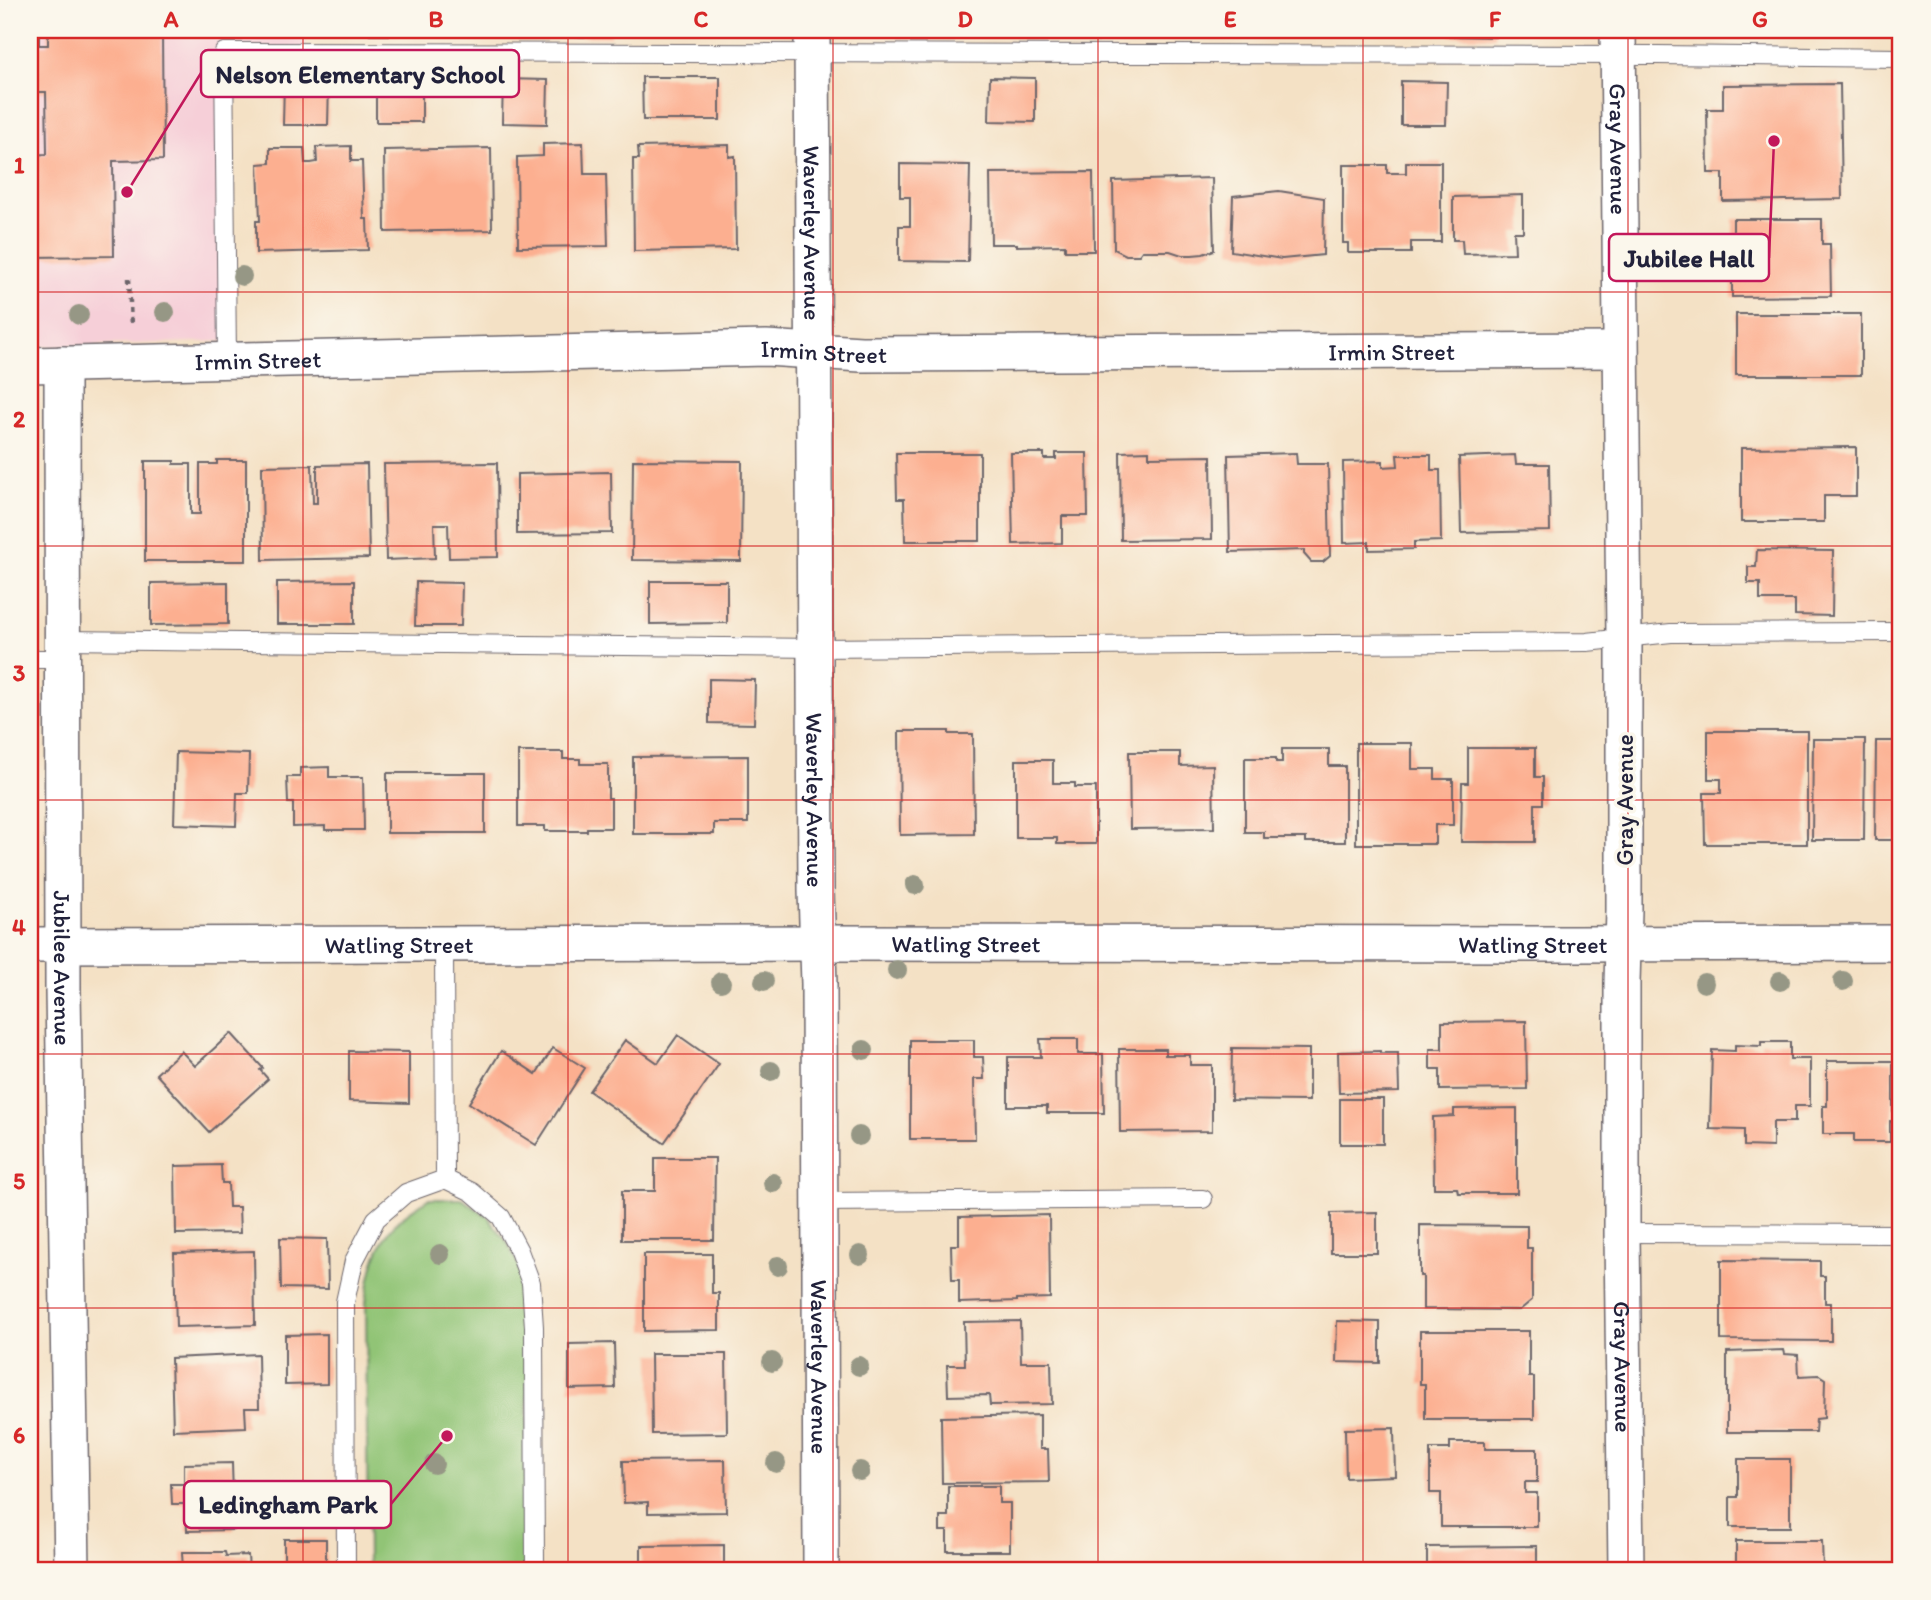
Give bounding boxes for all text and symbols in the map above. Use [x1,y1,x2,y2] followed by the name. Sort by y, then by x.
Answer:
[163,5,179,33] text: A
[429,5,444,33] text: B
[694,5,709,33] text: C
[957,5,973,33] text: D
[1224,5,1237,33] text: E
[1489,5,1502,33] text: F
[1752,5,1768,33] text: G
[201,50,519,97] callout: Nelson Elementary School
[215,58,505,90] text: Nelson Elementary School
[1604,83,1634,215] street label: Gray Avenue
[798,145,828,321] street label: Waverley Avenue
[14,151,25,179] text: 1
[1609,234,1769,281] callout: Jubilee Hall
[1623,242,1755,274] text: Jubilee Hall
[760,333,887,369] street label: Irmin Street
[1328,336,1455,366] street label: Irmin Street
[194,344,322,376] street label: Irmin Street
[13,405,26,433] text: 2
[13,659,26,687] text: 3
[801,712,830,888] street label: Waverley Avenue
[1610,734,1639,866] street label: Gray Avenue
[48,890,78,1046] street label: Jubilee Avenue
[12,913,26,941] text: 4
[324,929,474,959] street label: Watling Street
[891,929,1041,958] street label: Watling Street
[1458,929,1608,959] street label: Watling Street
[13,1167,25,1195] text: 5
[806,1279,835,1454] street label: Waverley Avenue
[1608,1301,1639,1433] street label: Gray Avenue
[13,1421,25,1449] text: 6
[184,1481,391,1528] callout: Ledingham Park
[198,1488,378,1520] text: Ledingham Park

